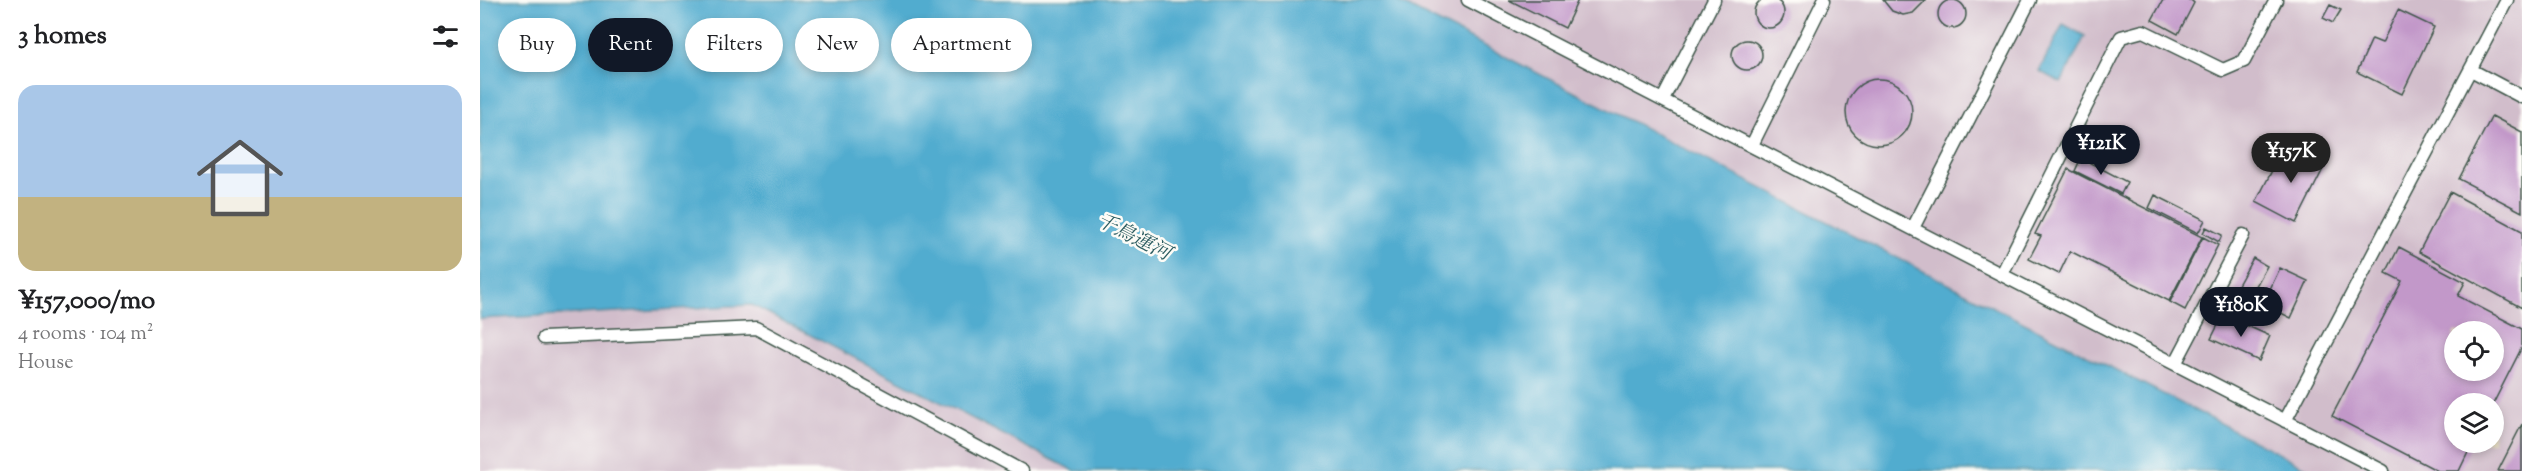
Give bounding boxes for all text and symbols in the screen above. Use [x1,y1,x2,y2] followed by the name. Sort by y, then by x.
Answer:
[18,18,107,55] text: 3 homes
[498,18,576,72] chip: Buy
[588,18,673,72] chip: Rent
[685,18,783,72] chip: Filters
[795,18,879,72] chip: New
[891,18,1032,72] chip: Apartment
[429,20,462,53] icon: filters
[186,124,294,232] icon: home
[2059,125,2143,176] pin: ¥121K
[2076,130,2126,159] text: ¥121K
[2249,133,2333,184] pin: ¥157K
[2265,138,2317,167] text: ¥157K
[1091,207,1178,271] water label: 千鳥運河
[18,283,155,320] text: ¥157,000/mo
[2199,287,2283,338] pin: ¥180K
[2214,292,2268,321] text: ¥180K
[18,320,154,349] text: 4 rooms · 104 m²
[2444,321,2504,453] map controls
[2444,321,2504,381] button: locate
[18,349,73,378] text: House
[2444,393,2504,453] button: layers

